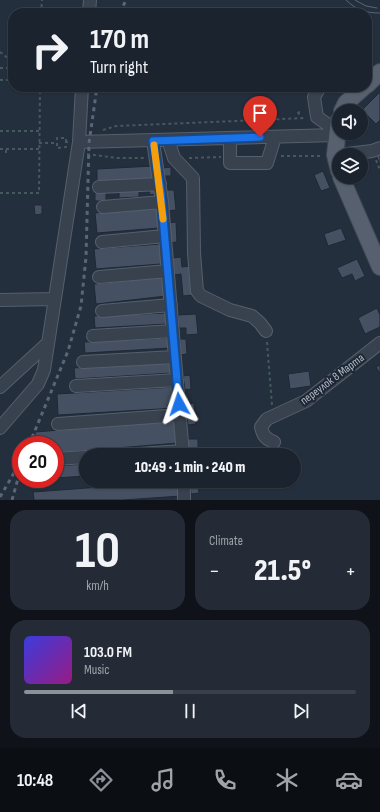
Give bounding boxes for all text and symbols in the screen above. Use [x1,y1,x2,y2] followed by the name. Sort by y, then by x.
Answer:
[90,23,149,56] text: 170 m
[24,24,76,76] icon: right
[90,57,148,78] text: Turn right
[243,96,277,137] pin
[249,102,271,124] icon: arrive
[332,104,368,184] map controls
[332,104,368,140] button: sound
[332,148,368,184] button: layers
[297,350,368,408] street label: переулок 8 Марта
[158,383,200,425] position arrow
[12,436,64,488] speed limit sign: 20
[135,458,245,477] text: 10:49 · 1 min · 240 m
[75,520,120,583] text: 10
[209,533,243,549] text: Climate
[254,553,311,589] text: 21.5°
[209,558,220,585] text: −
[345,558,356,585] text: +
[86,578,109,594] text: km/h
[84,643,132,662] text: 103.0 FM
[84,662,109,678] text: Music
[68,700,90,722] icon: previous
[179,700,201,722] icon: pause
[290,700,312,722] icon: next
[87,766,115,794] icon: directions
[149,766,177,794] icon: music
[211,766,239,794] icon: phone
[273,766,301,794] icon: climate
[335,766,363,794] icon: car
[17,770,53,791] text: 10:48

